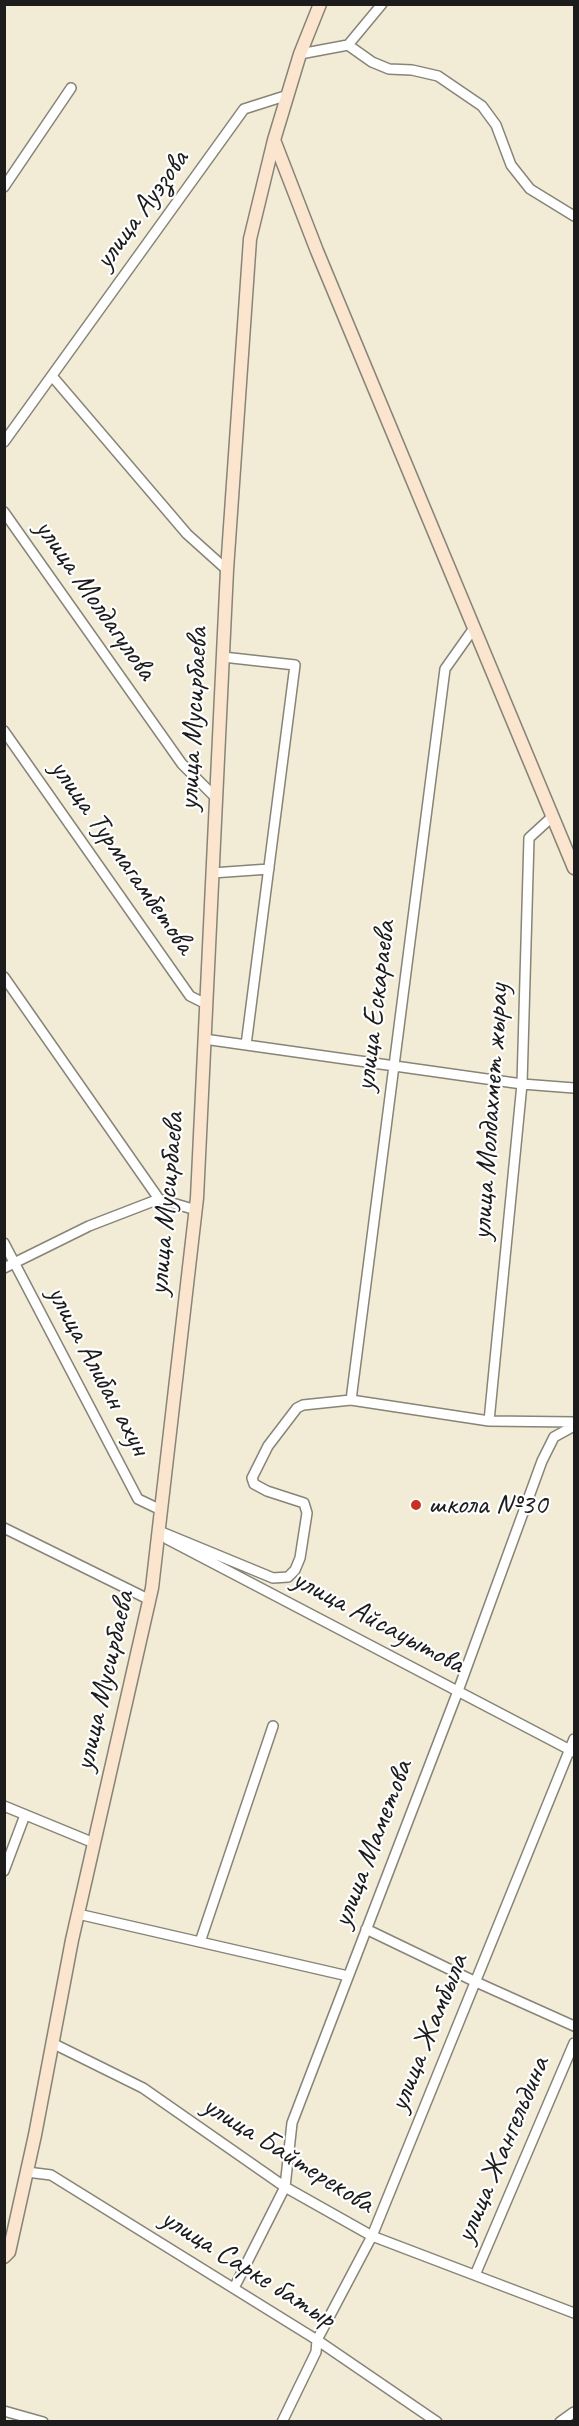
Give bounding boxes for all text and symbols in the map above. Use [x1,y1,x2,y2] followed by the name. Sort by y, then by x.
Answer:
[87,143,197,277] street label: улица Ауэзова
[26,513,164,687] street label: улица Молдагулова
[171,627,217,811] street label: улица Мусирбаева
[41,753,203,961] street label: улица Турмагамбетова
[348,919,404,1093] street label: улица Ескараева
[464,983,518,1241] street label: улица Молдахмет жырау
[141,1111,193,1297] street label: улица Мусирбаева
[38,1280,158,1462] street label: улица Алибан ахун
[428,1487,547,1523] place label: школа №30
[409,1498,423,1512] marker: школа №30
[286,1562,470,1682] street label: улица Айсауытова
[67,1588,143,1774] street label: улица Мусирбаева
[325,1755,421,1933] street label: улица Маметова
[381,1949,477,2117] street label: улица Жамбыла
[448,2052,558,2248] street label: улица Жангельдина
[196,2088,380,2222] street label: улица Байтерекова
[154,2201,342,2337] street label: улица Сарке батыр

